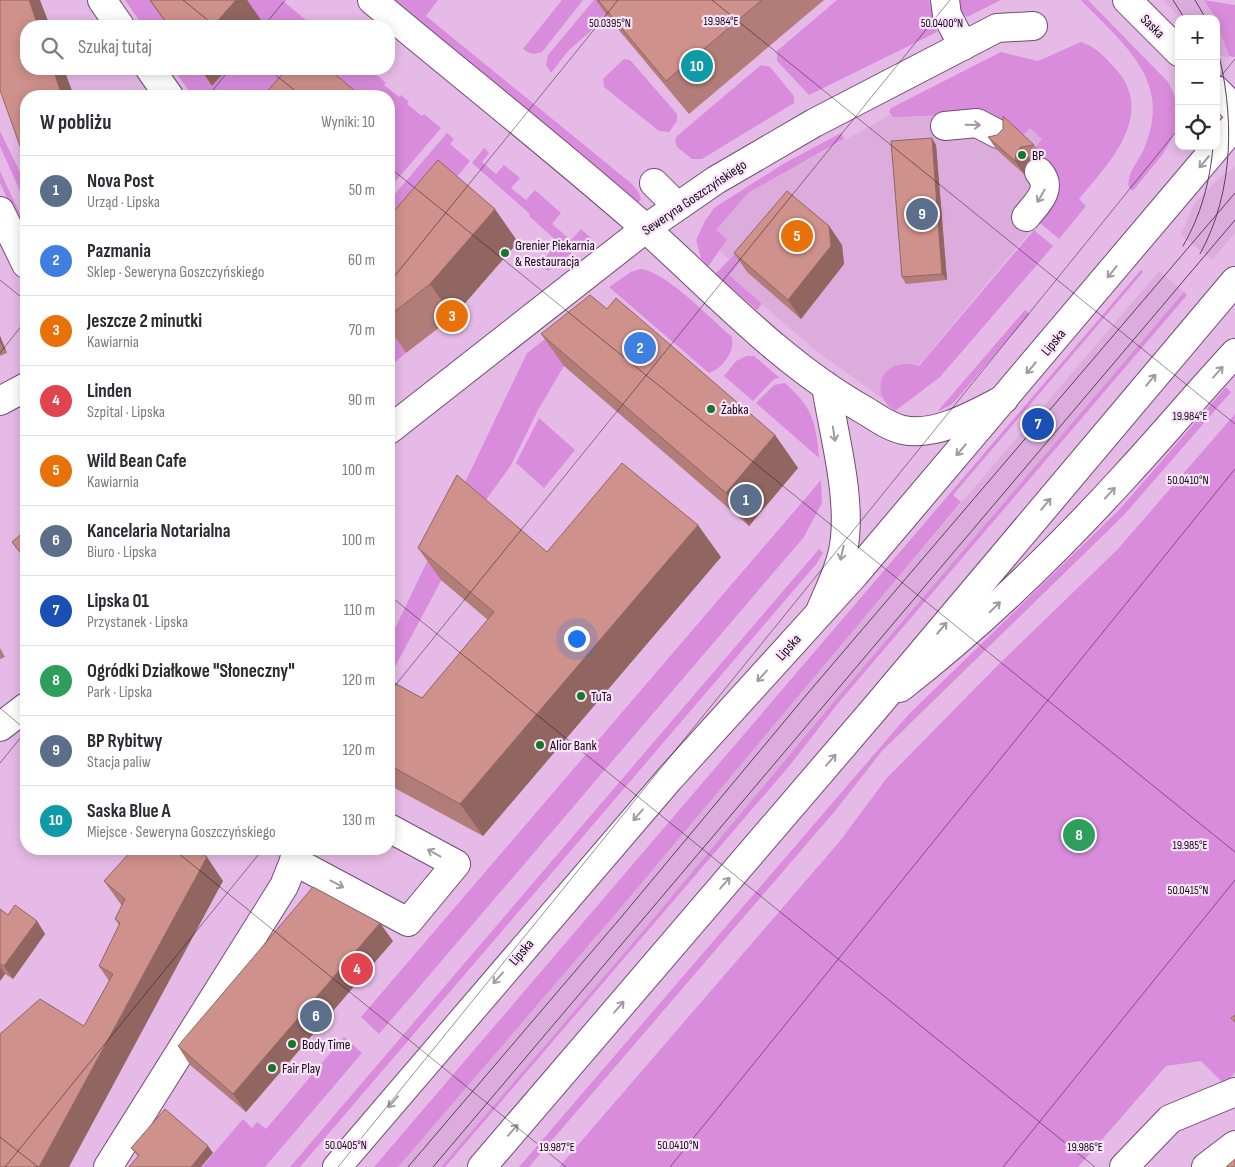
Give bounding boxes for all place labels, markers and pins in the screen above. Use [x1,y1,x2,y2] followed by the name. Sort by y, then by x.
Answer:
[681,47,713,85] pin: 10
[1032,147,1044,164] place label: BP
[1016,149,1028,161] marker: BP
[906,195,938,233] pin: 9
[781,217,813,255] pin: 5
[515,237,595,270] place label: Grenier Piekarnia & Restauracja
[499,247,511,259] marker: Grenier Piekarnia & Restauracja
[436,297,468,335] pin: 3
[624,329,656,367] pin: 2
[721,401,749,418] place label: Żabka
[705,403,717,415] marker: Żabka
[1022,405,1054,443] pin: 7
[730,481,762,519] pin: 1
[591,688,612,705] place label: TuTa
[575,690,587,702] marker: TuTa
[549,737,597,754] place label: Alior Bank
[534,739,546,751] marker: Alior Bank
[1063,816,1095,854] pin: 8
[341,950,373,988] pin: 4
[300,997,332,1035] pin: 6
[302,1036,350,1053] place label: Body Time
[286,1038,298,1050] marker: Body Time
[282,1060,321,1077] place label: Fair Play
[266,1062,278,1074] marker: Fair Play

